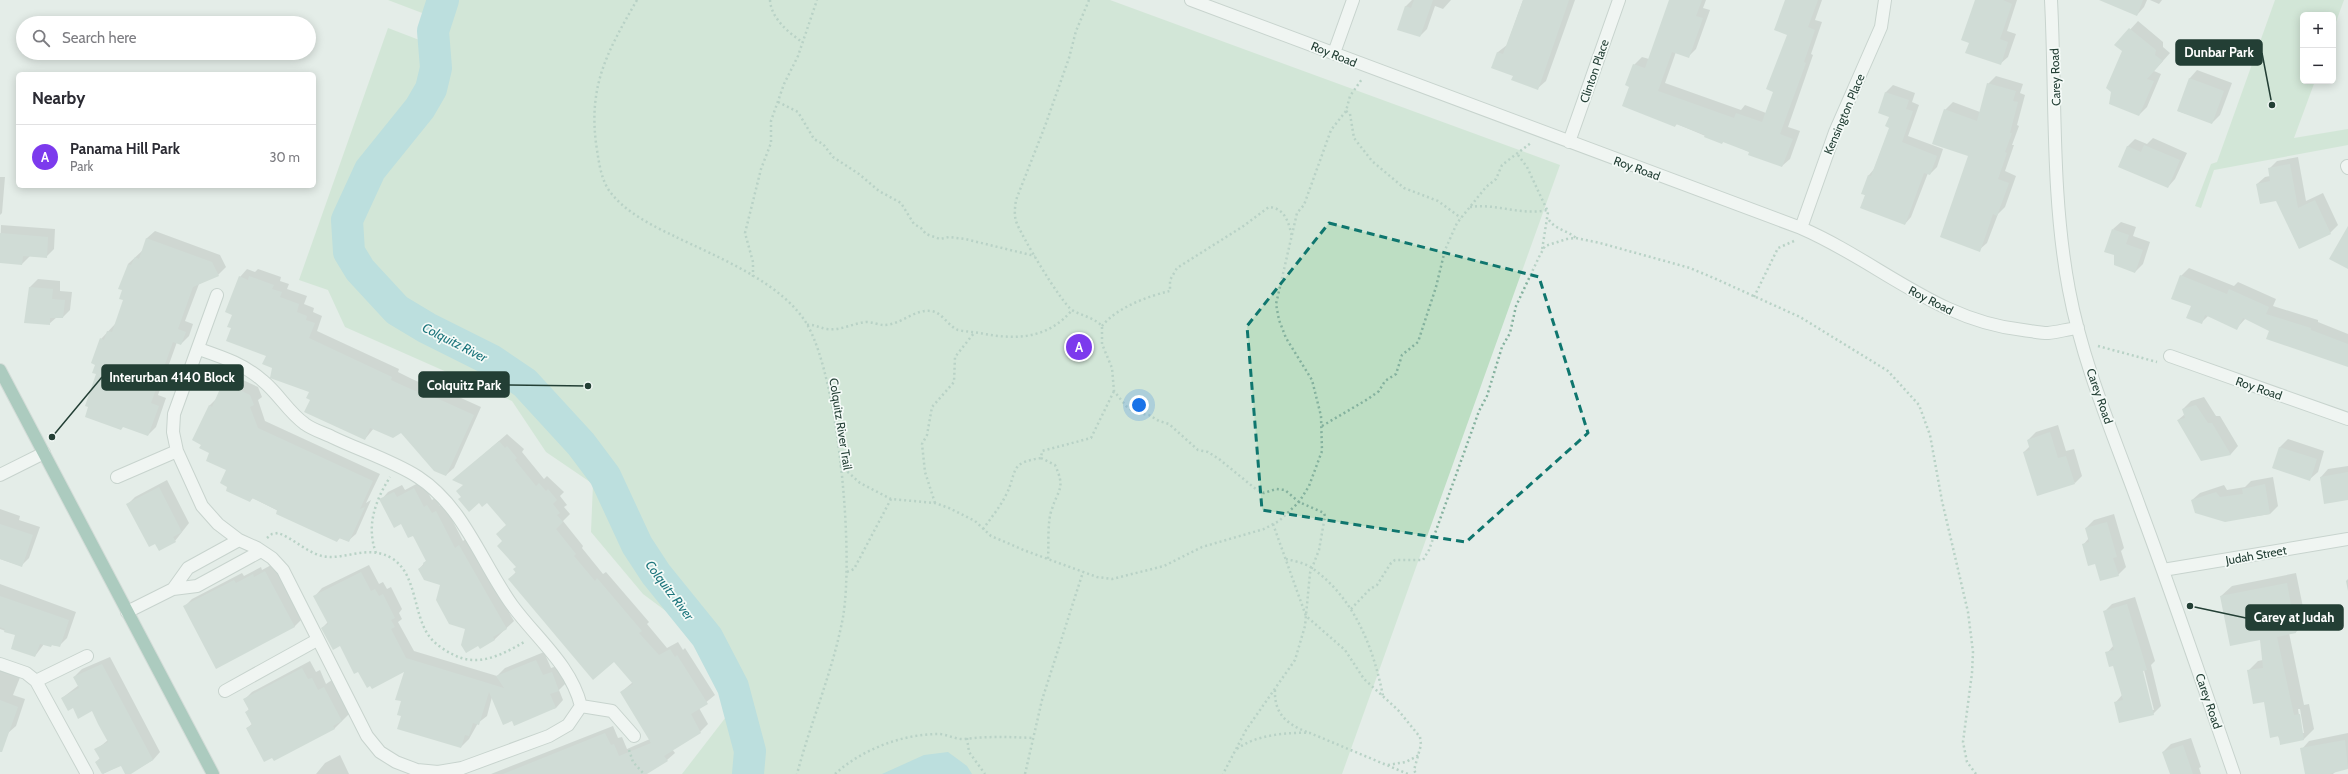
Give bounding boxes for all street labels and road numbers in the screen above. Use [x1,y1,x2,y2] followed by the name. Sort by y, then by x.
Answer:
[1576,37,1612,105] street label: Clinton Place
[1309,38,1359,70] street label: Roy Road
[2046,48,2064,106] street label: Carey Road
[1820,71,1868,157] street label: Kensington Place
[1612,153,1662,183] street label: Roy Road
[1906,282,1956,318] street label: Roy Road
[2084,366,2116,426] street label: Carey Road
[2234,373,2284,403] street label: Roy Road
[826,377,856,471] street label: Colquitz River Trail
[2223,542,2288,568] street label: Judah Street
[2193,671,2225,731] street label: Carey Road

